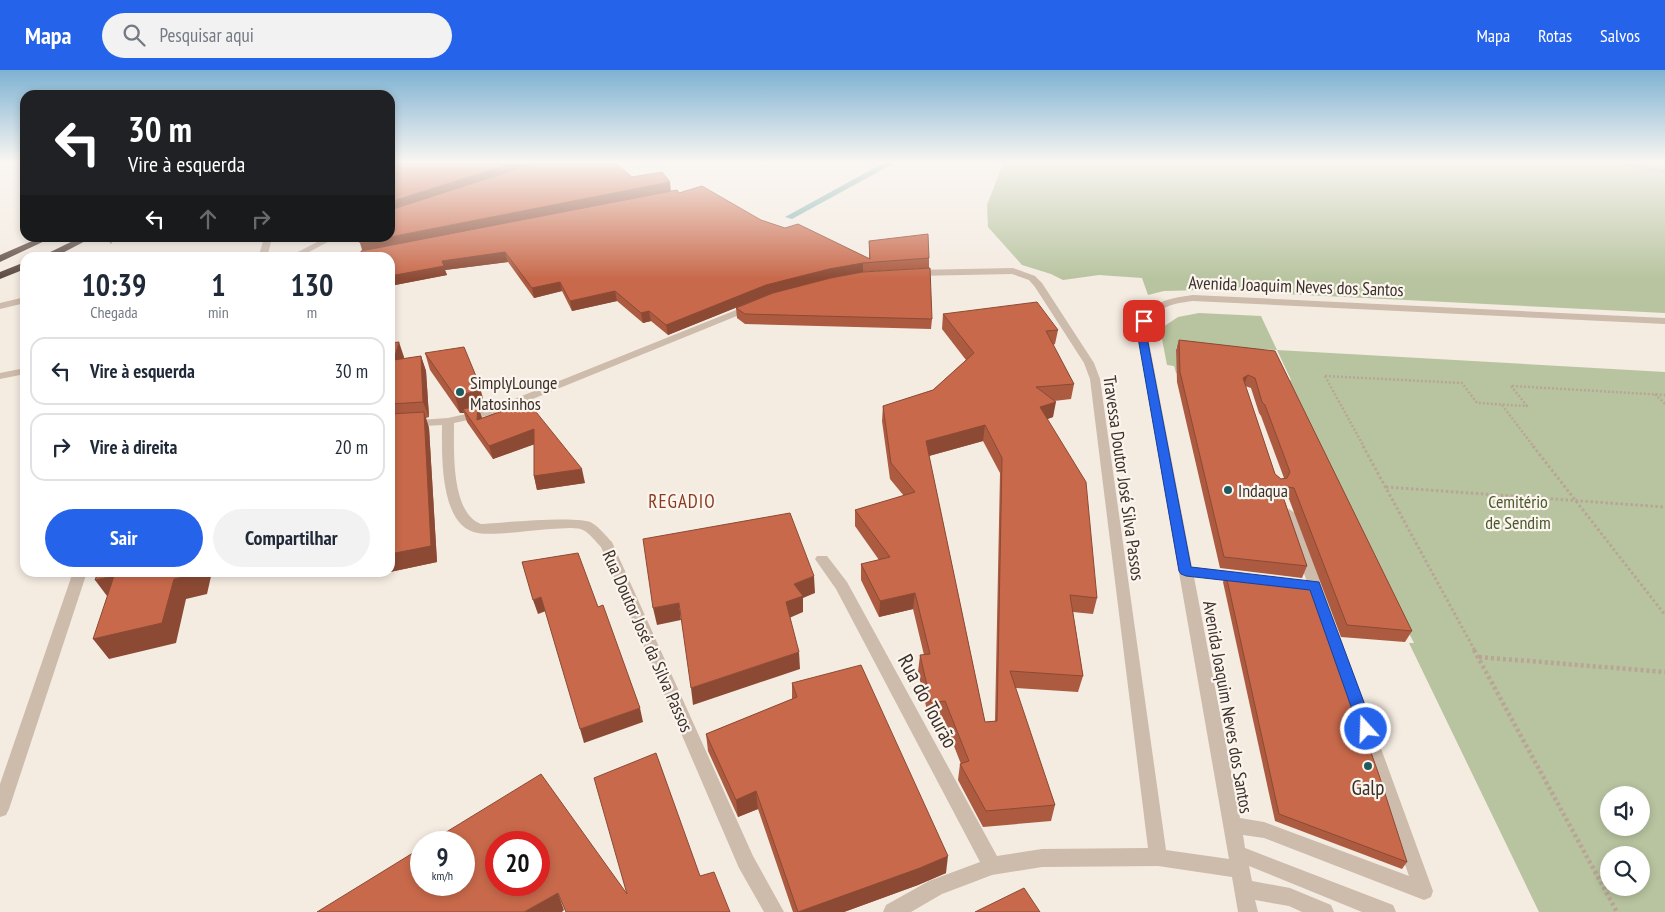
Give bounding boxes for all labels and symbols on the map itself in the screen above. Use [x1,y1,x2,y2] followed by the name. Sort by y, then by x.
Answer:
[1188,271,1404,301] street label: Avenida Joaquim Neves dos Santos
[1123,300,1165,342] pin
[470,371,558,415] place label: SimplyLounge Matosinhos
[1098,374,1150,582] street label: Travessa Doutor José Silva Passos
[454,386,466,398] marker: SimplyLounge Matosinhos
[1238,479,1288,502] place label: Indaqua
[1222,484,1234,496] marker: Indaqua
[648,489,716,513] district label: REGADIO
[1485,490,1551,534] park label: Cemitério de Sendim
[597,546,699,736] street label: Rua Doutor José da Silva Passos
[1198,599,1258,815] street label: Avenida Joaquim Neves dos Santos
[892,649,964,753] street label: Rua do Tourão
[1339,702,1391,754] position arrow
[1362,760,1374,772] marker: Galp
[1352,774,1384,801] place label: Galp
[485,831,550,896] speed limit sign: 20

